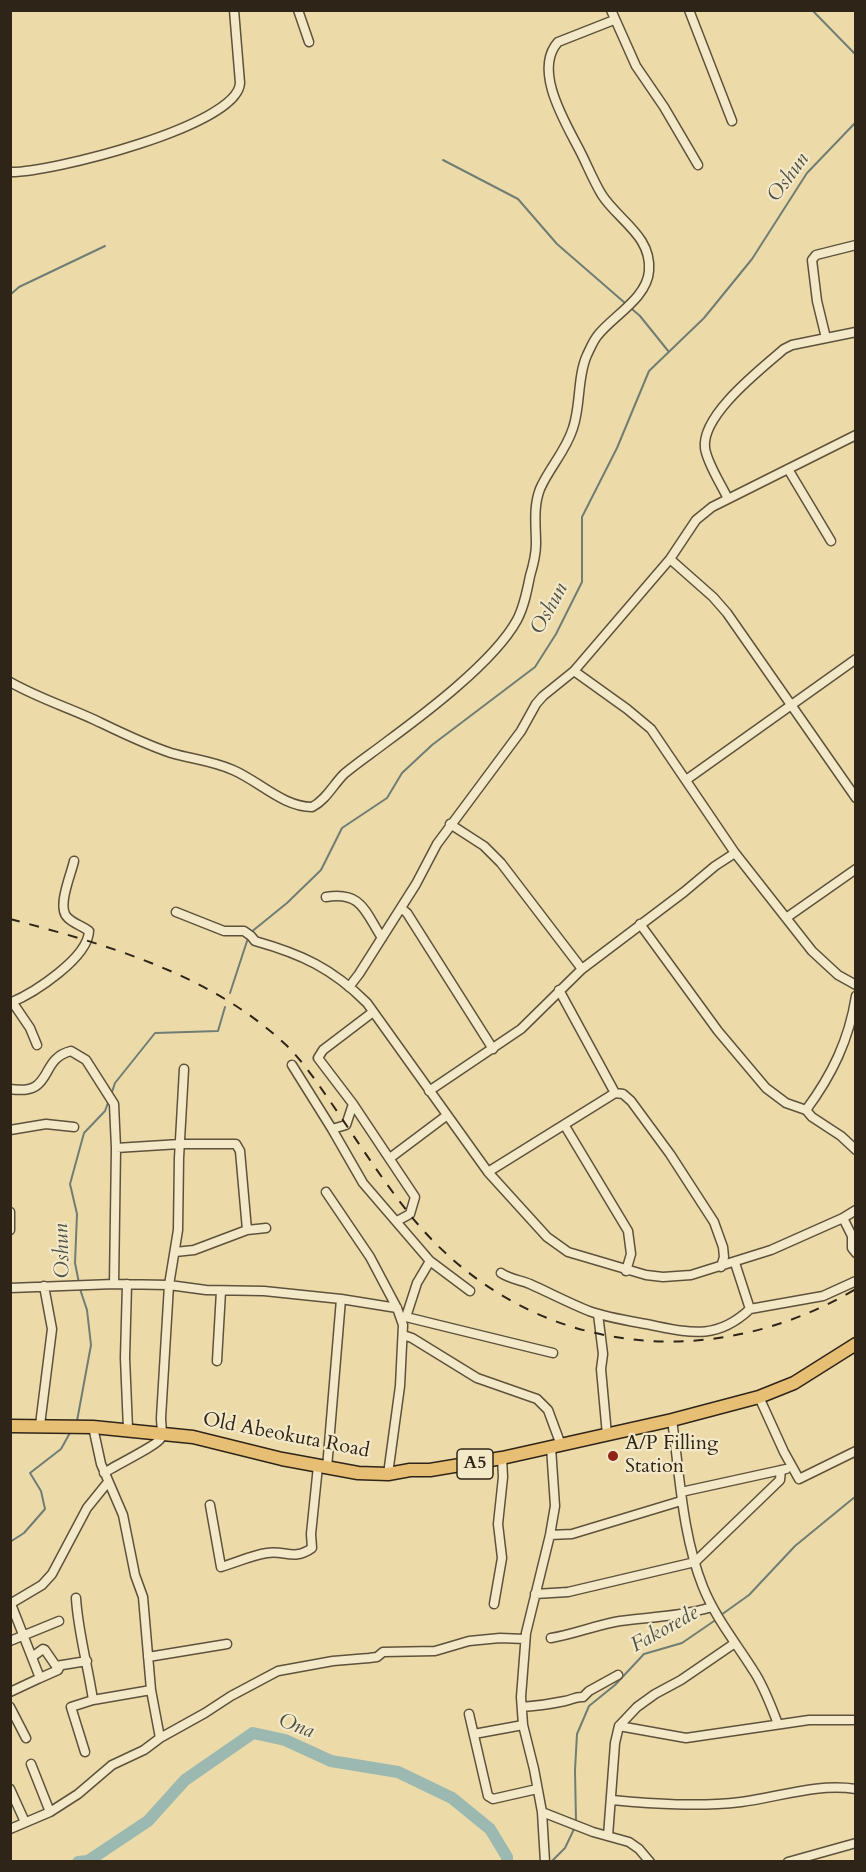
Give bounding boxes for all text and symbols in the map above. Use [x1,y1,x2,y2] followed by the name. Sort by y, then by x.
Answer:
[763,148,815,208] water label: Oshun
[526,579,574,639] water label: Oshun
[49,1223,77,1279] water label: Oshun
[201,1408,371,1464] street label: Old Abeokuta Road
[625,1432,718,1479] place label: A/P Filling Station
[457,1449,493,1479] road number: A5
[606,1449,620,1463] marker: A/P Filling Station
[627,1601,703,1659] water label: Fakorede
[275,1709,317,1745] water label: Ona

